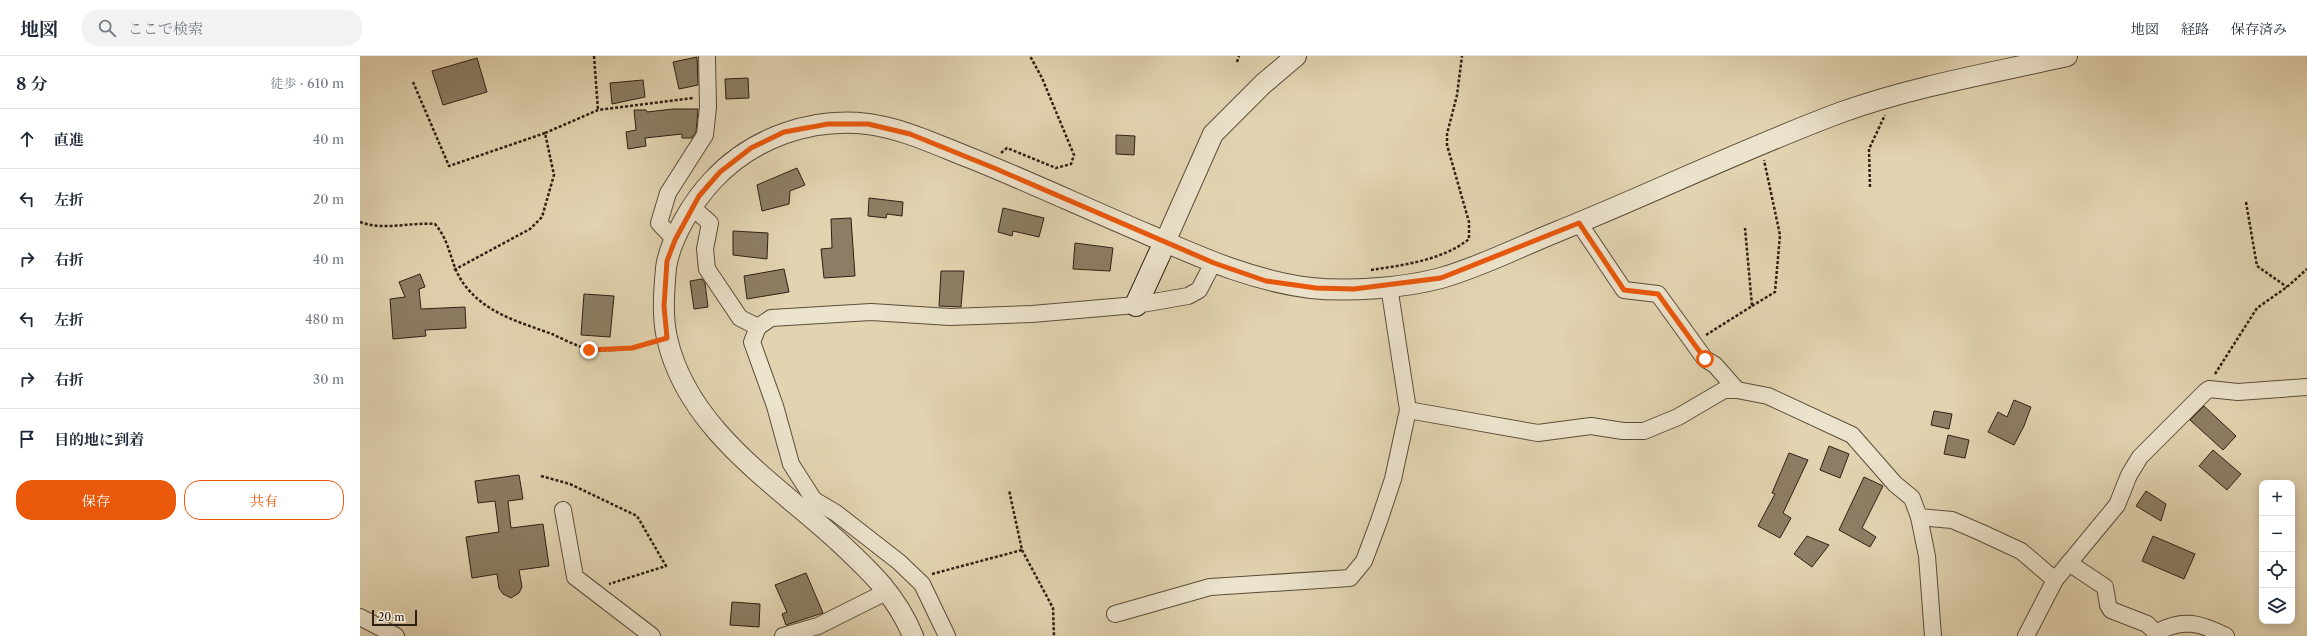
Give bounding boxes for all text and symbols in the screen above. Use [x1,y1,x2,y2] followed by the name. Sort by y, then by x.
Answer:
[82,10,362,46] search box
[96,17,118,39] icon: search
[20,18,58,41] text: 地図
[128,19,203,38] text: ここで検索
[2131,20,2159,38] text: 地図
[2181,20,2209,38] text: 経路
[2231,20,2287,38] text: 保存済み
[16,74,48,94] text: 8 分
[271,75,344,91] text: 徒歩 · 610 m
[16,128,38,150] icon: ahead
[54,130,84,149] text: 直進
[313,131,344,147] text: 40 m
[16,188,38,210] icon: left
[54,190,84,209] text: 左折
[313,191,344,207] text: 20 m
[16,248,38,270] icon: right
[54,250,84,269] text: 右折
[313,251,344,267] text: 40 m
[16,308,38,330] icon: left
[54,310,84,329] text: 左折
[305,311,344,327] text: 480 m
[580,341,598,359] route end
[1696,350,1714,368] route start
[16,368,38,390] icon: right
[54,370,84,389] text: 右折
[313,371,344,387] text: 30 m
[16,428,38,450] icon: arrive
[54,430,144,449] text: 目的地に到着
[16,480,176,520] button: 保存
[184,480,344,520] button: 共有
[2259,480,2295,624] map controls
[2259,480,2295,516] button: +
[2259,516,2295,552] button: −
[2259,552,2295,588] button: locate
[2259,588,2295,624] button: layers
[372,608,417,627] scale bar
[378,610,404,624] text: 20 m

